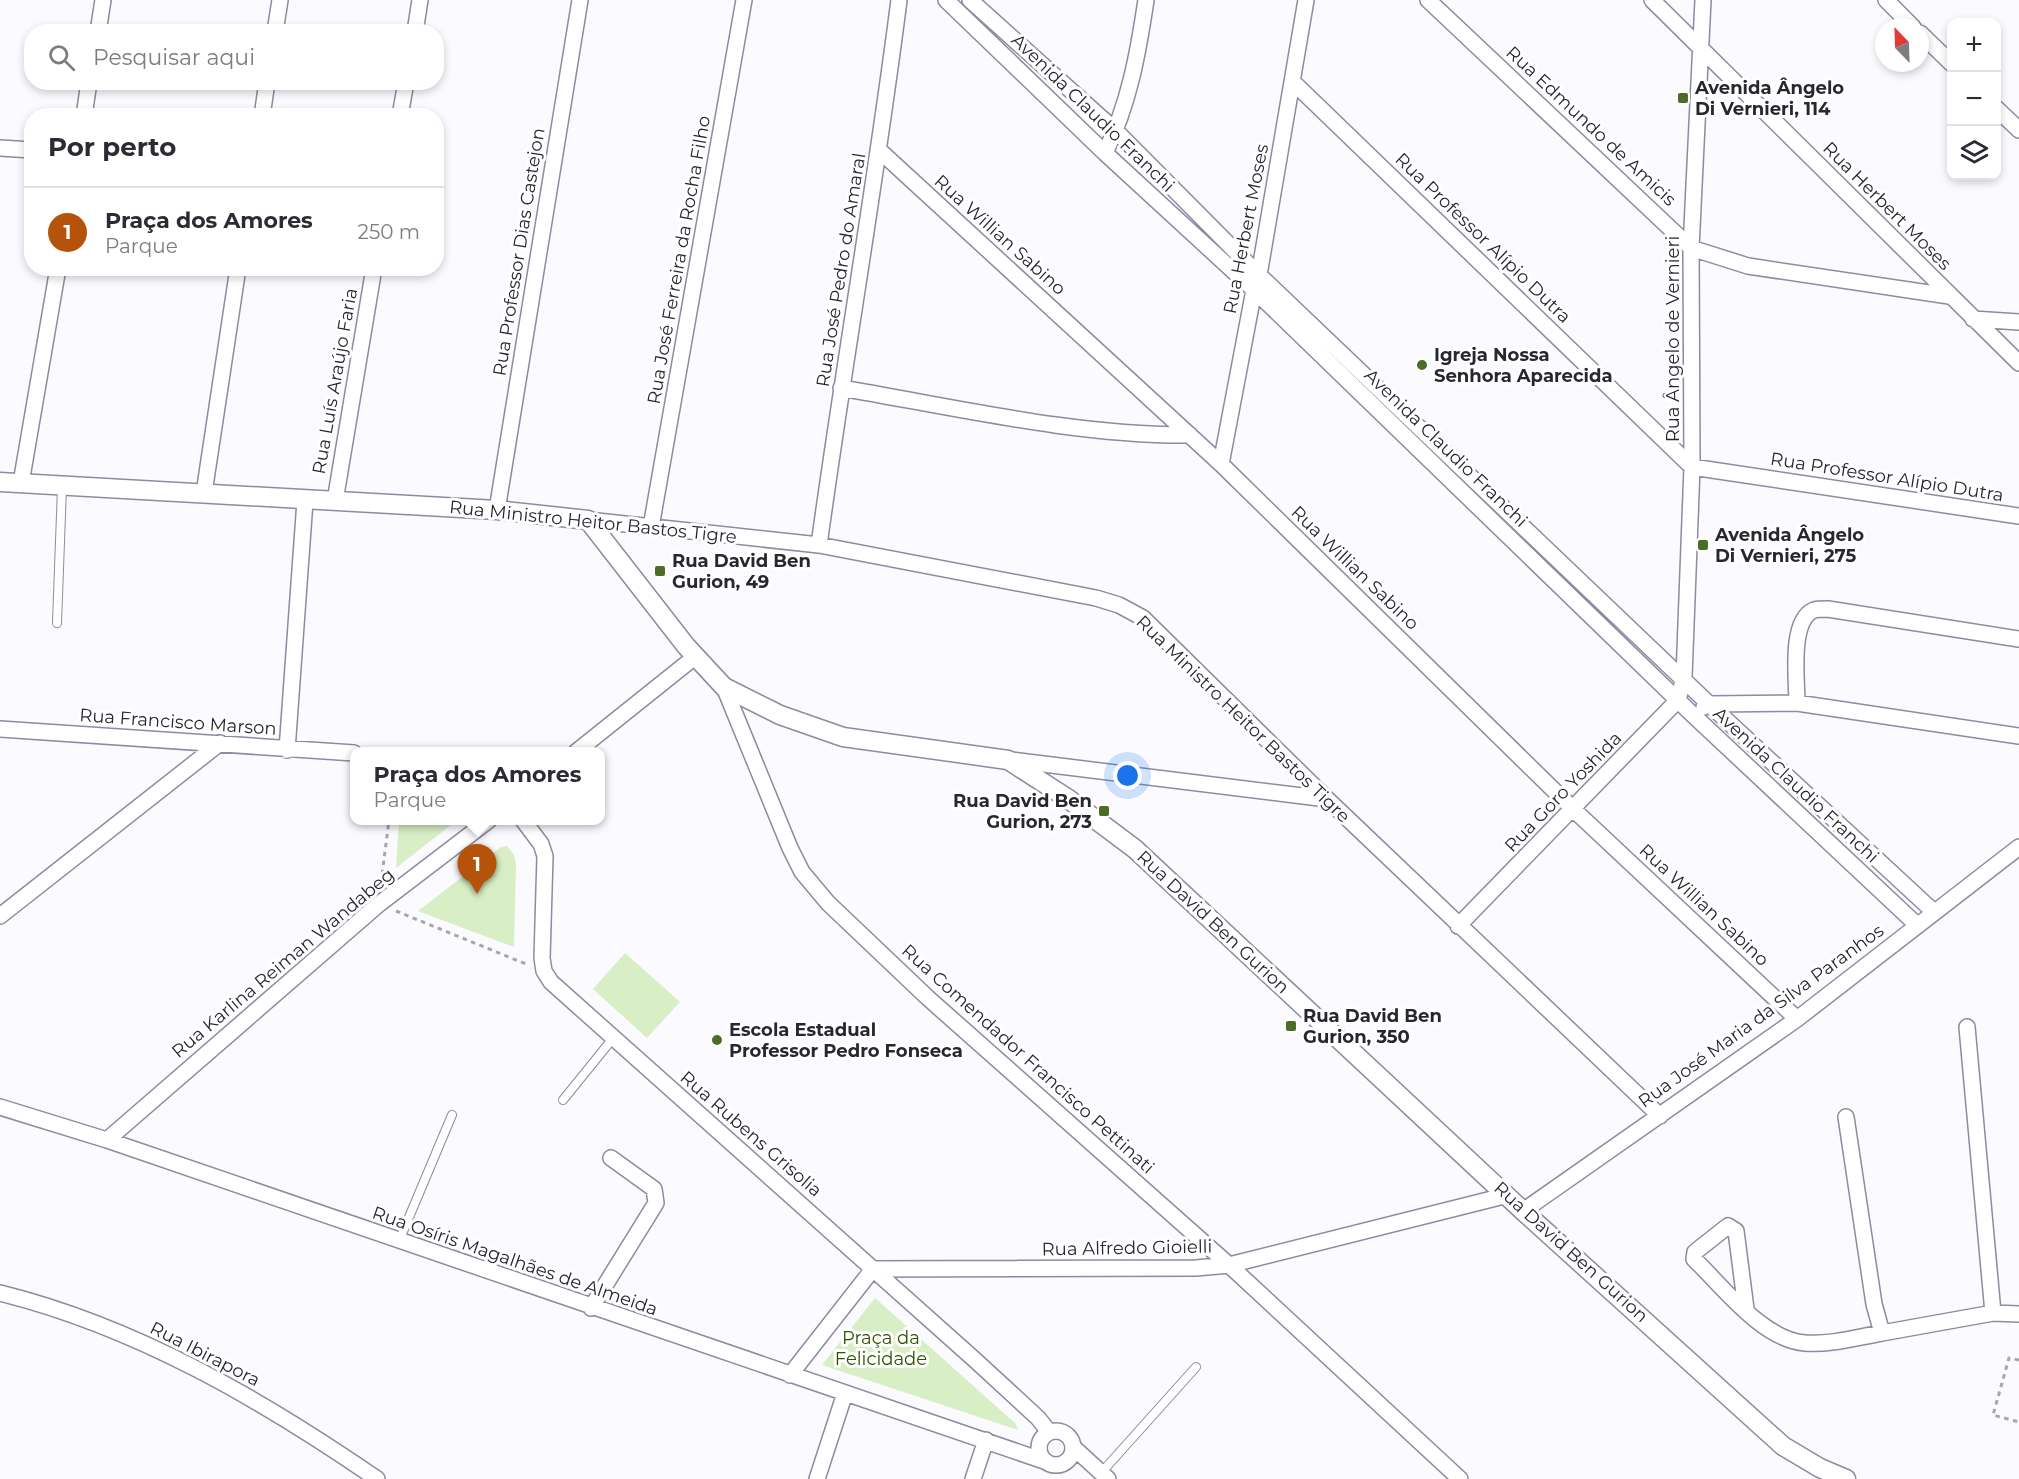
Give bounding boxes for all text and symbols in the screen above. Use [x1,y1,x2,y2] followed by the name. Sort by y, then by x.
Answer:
[1875,18,1929,72] north arrow
[1947,18,2001,180] map controls
[1947,18,2001,72] button: +
[24,24,444,90] search box
[1007,29,1179,197] street label: Avenida Claudio Franchi
[45,41,78,74] icon: search
[1501,41,1681,211] street label: Rua Edmundo de Amicis
[93,44,255,71] text: Pesquisar aqui
[1947,72,2001,126] button: −
[1694,77,1844,120] place label: Avenida Ângelo Di Vernieri, 114
[1676,91,1690,105] marker: Avenida Ângelo Di Vernieri, 114
[643,114,715,406] street label: Rua José Ferreira da Rocha Filho
[489,126,549,378] street label: Rua Professor Dias Castejon
[1947,126,2001,180] button: layers
[48,131,176,163] text: Por perto
[1818,137,1956,275] street label: Rua Herbert Moses
[1219,142,1273,316] street label: Rua Herbert Moses
[1391,148,1575,328] street label: Rua Professor Alípio Dutra
[812,151,870,389] street label: Rua José Pedro do Amaral
[930,170,1070,300] street label: Rua Willian Sabino
[105,207,313,234] text: Praça dos Amores
[64,220,71,244] text: 1
[358,220,420,244] text: 250 m
[105,234,178,258] text: Parque
[1662,236,1684,442] street label: Rua Ângelo de Vernieri
[308,286,362,476] street label: Rua Luís Araújo Faria
[1434,344,1613,387] place label: Igreja Nossa Senhora Aparecida
[1415,358,1429,372] marker: Igreja Nossa Senhora Aparecida
[1360,364,1532,532] street label: Avenida Claudio Franchi
[1769,448,2005,506] street label: Rua Professor Alípio Dutra
[448,496,738,548] street label: Rua Ministro Heitor Bastos Tigre
[1287,501,1423,635] street label: Rua Willian Sabino
[1714,524,1864,567] place label: Avenida Ângelo Di Vernieri, 275
[1696,538,1710,552] marker: Avenida Ângelo Di Vernieri, 275
[672,550,811,593] place label: Rua David Ben Gurion, 49
[653,564,667,578] marker: Rua David Ben Gurion, 49
[1131,611,1355,827] street label: Rua Ministro Heitor Bastos Tigre
[1709,703,1883,867] street label: Avenida Claudio Franchi
[79,704,277,740] street label: Rua Francisco Marson
[1500,727,1626,857] street label: Rua Goro Yoshida
[350,747,605,825] popup
[374,761,581,788] text: Praça dos Amores
[1113,761,1142,790] your location
[374,788,446,812] text: Parque
[953,790,1092,833] place label: Rua David Ben Gurion, 273
[1097,804,1111,818] marker: Rua David Ben Gurion, 273
[1635,839,1773,971] street label: Rua Willian Sabino
[458,844,496,894] pin: 1
[1132,846,1294,998] street label: Rua David Ben Gurion
[167,864,399,1062] street label: Rua Karlina Reiman Wandabeg
[1634,919,1888,1112] street label: Rua José Maria da Silva Paranhos
[897,940,1159,1178] street label: Rua Comendador Francisco Pettinati
[1303,1005,1442,1048] place label: Rua David Ben Gurion, 350
[729,1019,963,1062] place label: Escola Estadual Professor Pedro Fonseca
[1284,1019,1298,1033] marker: Rua David Ben Gurion, 350
[710,1033,724,1047] marker: Escola Estadual Professor Pedro Fonseca
[676,1066,826,1202] street label: Rua Rubens Grisolia
[1489,1177,1653,1327] street label: Rua David Ben Gurion
[369,1202,661,1320] street label: Rua Osíris Magalhães de Almeida
[1041,1236,1213,1260] street label: Rua Alfredo Gioielli
[146,1317,264,1391] street label: Rua Ibirapora
[835,1327,927,1370] park label: Praça da Felicidade

